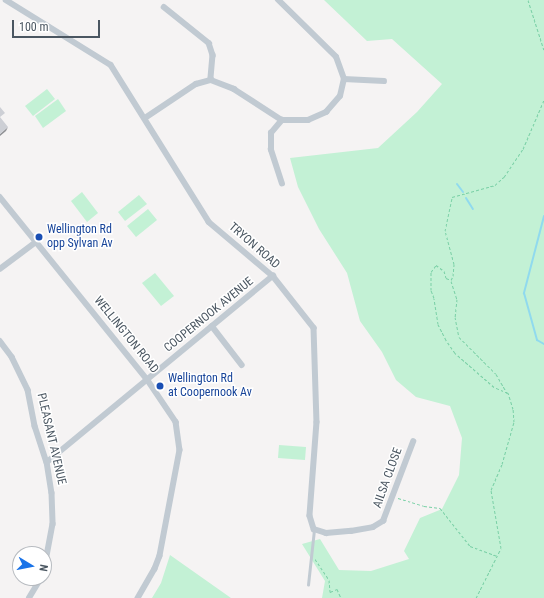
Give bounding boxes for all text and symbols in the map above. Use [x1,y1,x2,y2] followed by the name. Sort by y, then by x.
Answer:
[14,12,102,38] scale bar
[19,20,49,34] text: 100 m
[225,220,283,272] street label: TRYON ROAD
[47,223,113,251] place label: Wellington Rd opp Sylvan Av
[34,232,44,242] marker: Wellington Rd opp Sylvan Av
[161,275,257,355] street label: COOPERNOOK AVENUE
[91,294,161,376] street label: WELLINGTON ROAD
[168,372,252,400] place label: Wellington Rd at Coopernook Av
[155,381,165,391] marker: Wellington Rd at Coopernook Av
[33,392,69,486] street label: PLEASANT AVENUE
[370,446,406,510] street label: AILSA CLOSE
[12,546,52,586] north arrow
[36,564,50,572] text: N

